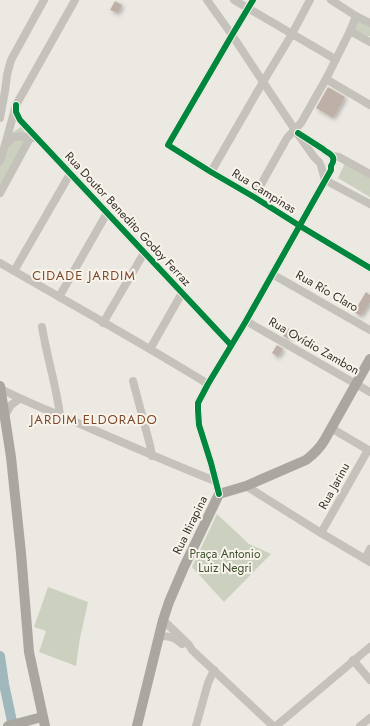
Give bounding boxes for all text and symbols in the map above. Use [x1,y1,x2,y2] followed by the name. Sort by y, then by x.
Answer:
[61,148,196,291] street label: Rua Doutor Benedito Godoy Ferraz
[228,164,300,218] street label: Rua Campinas
[32,266,136,285] district label: CIDADE JARDIM
[292,266,362,316] street label: Rua Río Claro
[265,313,363,379] street label: Rua Ovídio Zambon
[28,410,158,429] district label: JARDIM ELDORADO
[314,459,354,513] street label: Rua Jarinu
[168,492,212,557] street label: Rua Itirapina
[190,545,261,577] park label: Praça Antonio Luiz Negri

